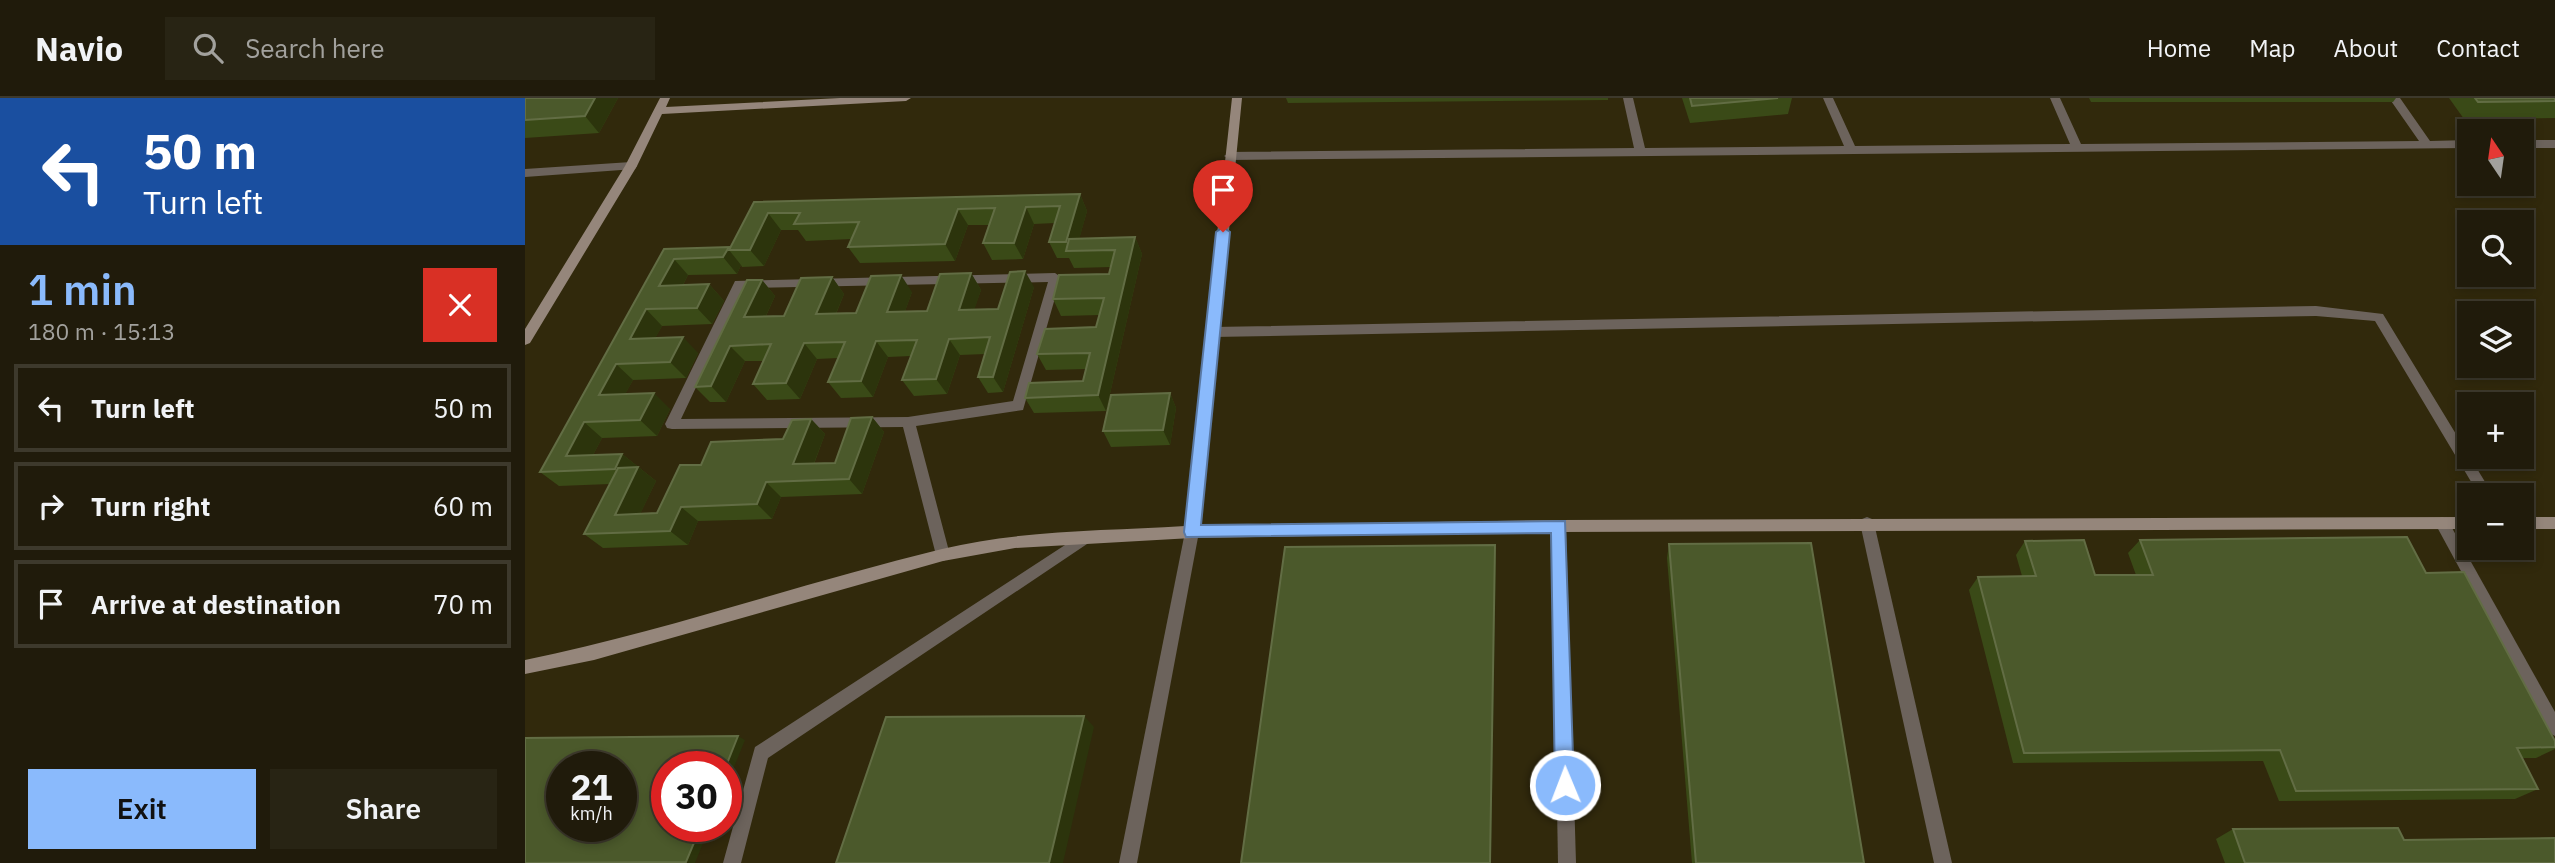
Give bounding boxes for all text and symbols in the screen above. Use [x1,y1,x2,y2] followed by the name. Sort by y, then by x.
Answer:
[165,17,655,80] search box
[35,27,123,70] text: Navio
[189,29,227,67] icon: search
[245,31,385,65] text: Search here
[2147,32,2211,64] text: Home
[2249,32,2295,64] text: Map
[2333,32,2398,64] text: About
[2436,32,2520,64] text: Contact
[143,119,257,182] text: 50 m
[2457,119,2534,196] north arrow
[2457,119,2534,560] map controls
[28,126,119,217] icon: left
[1193,160,1253,232] pin
[1204,171,1242,209] icon: arrive
[143,181,263,223] text: Turn left
[2457,210,2534,287] button: search
[28,262,137,317] text: 1 min
[423,268,497,342] button: close
[2457,301,2534,378] button: layers
[28,316,175,346] text: 180 m · 15:13
[32,389,70,427] icon: left
[91,391,194,425] text: Turn left
[433,391,493,425] text: 50 m
[2457,392,2534,469] button: +
[2457,483,2534,560] button: −
[32,487,70,525] icon: right
[91,489,210,523] text: Turn right
[433,489,493,523] text: 60 m
[32,585,70,623] icon: arrive
[91,587,341,621] text: Arrive at destination
[433,587,493,621] text: 70 m
[1528,748,1602,822] position arrow
[651,751,742,842] speed limit sign: 30
[570,764,613,810] text: 21
[28,769,256,849] button: Exit
[270,769,497,849] button: Share
[570,802,613,825] text: km/h

